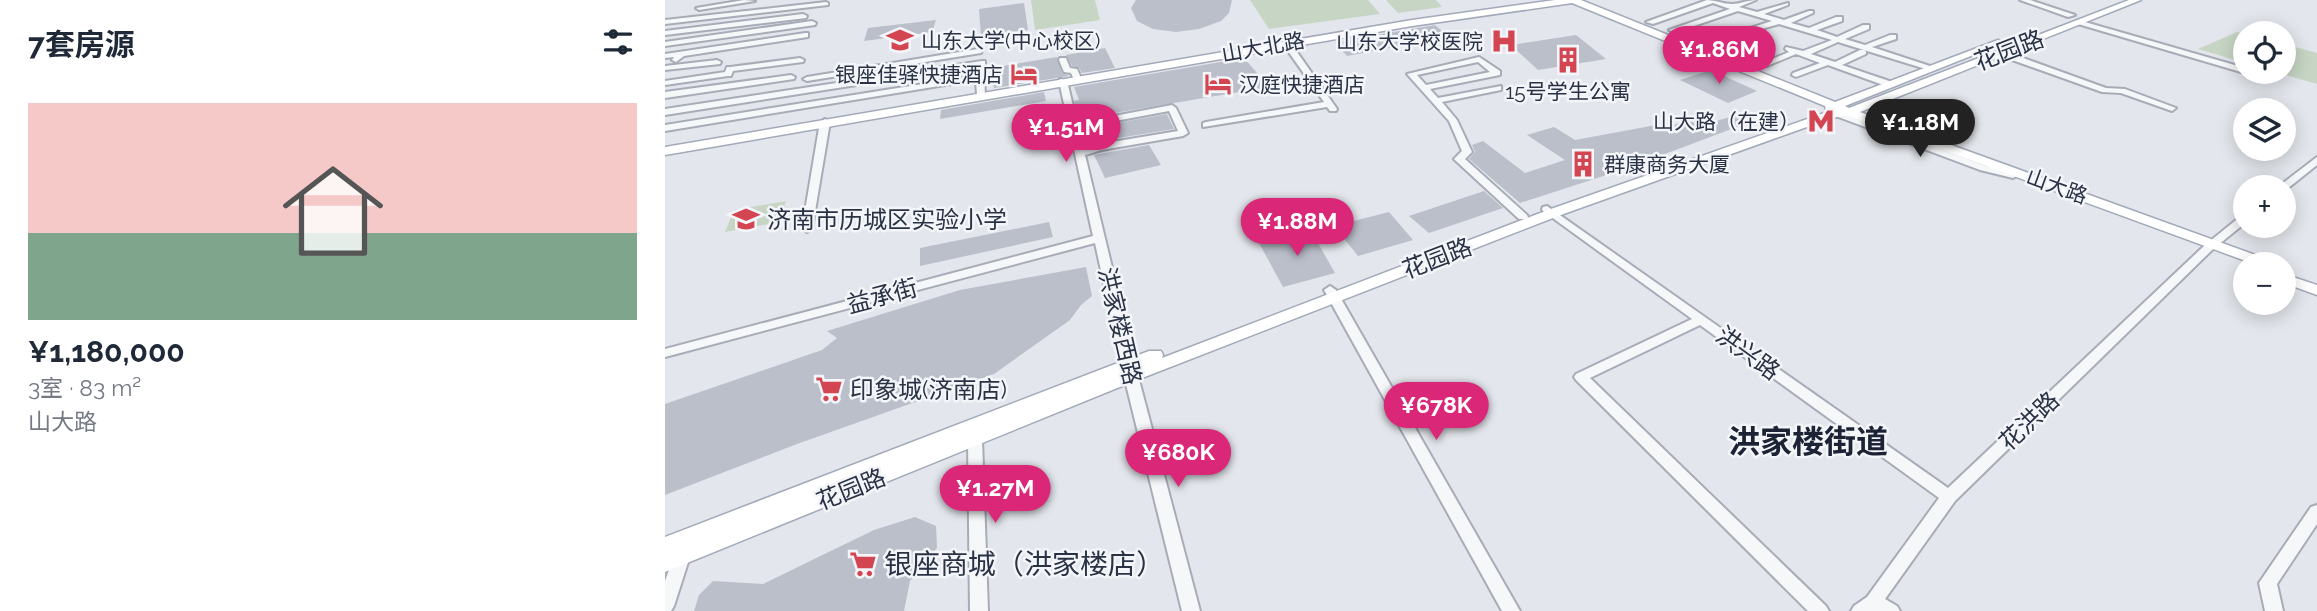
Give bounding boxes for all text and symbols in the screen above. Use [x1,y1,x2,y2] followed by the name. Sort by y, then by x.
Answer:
[2233,21,2296,315] map controls
[2233,21,2296,84] button: locate
[599,23,637,61] icon: filters
[1970,24,2048,76] street label: 花园路
[885,25,915,55] school or university icon: 山东大学(中心校区)
[1489,26,1519,56] hospital icon: 山东大学校医院
[28,27,135,62] text: 7套房源
[1219,27,1307,67] street label: 山大北路
[1662,27,1776,86] pin: ¥1.86M
[921,28,1100,53] place label: 山东大学(中心校区)
[1336,29,1483,54] place label: 山东大学校医院
[1679,35,1759,62] text: ¥1.86M
[1553,45,1583,75] building icon: 15号学生公寓
[1009,59,1039,89] hotel icon: 银座佳驿快捷酒店
[835,62,1003,87] place label: 银座佳驿快捷酒店
[1203,69,1233,99] hotel icon: 汉庭快捷酒店
[1239,72,1365,97] place label: 汉庭快捷酒店
[1505,79,1631,104] place label: 15号学生公寓
[2233,98,2296,161] button: layers
[1863,100,1977,159] pin: ¥1.18M
[1009,104,1123,164] pin: ¥1.51M
[1806,106,1836,136] metro station icon: 山大路（在建）
[1881,108,1959,135] text: ¥1.18M
[1653,109,1800,134] place label: 山大路（在建）
[1028,113,1104,140] text: ¥1.51M
[270,148,396,274] icon: home
[1568,149,1598,179] building icon: 群康商务大厦
[1604,152,1730,177] place label: 群康商务大厦
[2023,163,2091,209] street label: 山大路
[2233,175,2296,238] button: +
[1240,198,1354,258] pin: ¥1.88M
[731,204,761,234] school or university icon: 济南市历城区实验小学
[767,205,1007,234] place label: 济南市历城区实验小学
[1257,207,1337,234] text: ¥1.88M
[1398,232,1476,284] street label: 花园路
[2233,252,2296,315] button: −
[1092,264,1148,388] street label: 洪家楼西路
[843,273,921,319] street label: 益承街
[1710,320,1786,386] street label: 洪兴路
[28,334,185,369] text: ¥1,180,000
[28,374,141,401] text: 3室 · 83 m²
[814,374,844,404] supermarket icon: 印象城(济南店)
[850,375,1007,404] place label: 印象城(济南店)
[1387,382,1485,442] pin: ¥678K
[1993,386,2065,456] street label: 花洪路
[1400,391,1472,418] text: ¥678K
[28,408,97,435] text: 山大路
[1728,423,1888,460] district label: 洪家楼街道
[1129,430,1227,489] pin: ¥680K
[1141,438,1215,465] text: ¥680K
[812,462,890,516] street label: 花园路
[938,466,1052,525] pin: ¥1.27M
[956,474,1034,501] text: ¥1.27M
[884,548,1164,581] place label: 银座商城（洪家楼店）
[848,549,878,579] supermarket icon: 银座商城（洪家楼店）

